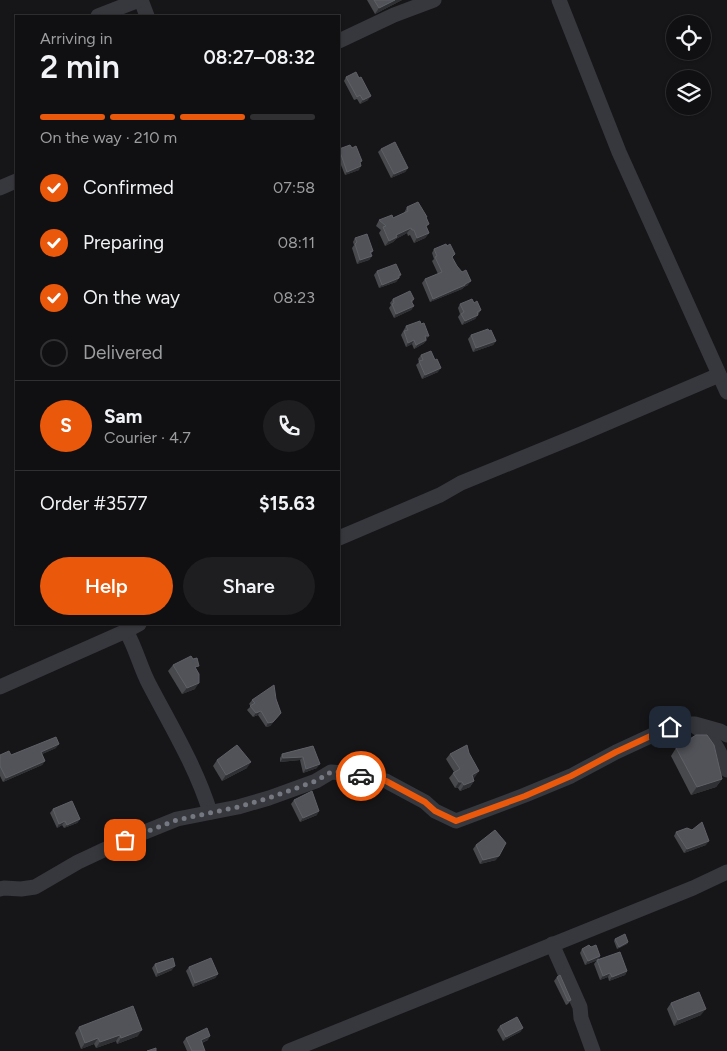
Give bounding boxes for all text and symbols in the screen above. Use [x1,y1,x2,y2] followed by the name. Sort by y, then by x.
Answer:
[666,15,711,115] map controls
[666,15,711,60] button: locate
[40,29,112,48] text: Arriving in
[203,46,315,69] text: 08:27–08:32
[40,48,120,86] text: 2 min
[666,70,711,115] button: layers
[40,128,177,147] text: On the way · 210 m
[40,174,68,202] icon: check
[83,176,174,199] text: Confirmed
[273,178,315,197] text: 07:58
[40,229,68,257] icon: check
[83,231,164,254] text: Preparing
[278,233,315,252] text: 08:11
[40,284,68,312] icon: check
[83,286,180,309] text: On the way
[273,288,315,307] text: 08:23
[83,341,163,364] text: Delivered
[263,400,315,452] button: phone
[104,405,142,428] text: Sam
[60,414,72,437] text: S
[104,428,191,447] text: Courier · 4.7
[40,492,147,515] text: Order #3577
[259,492,315,515] text: $15.63
[40,557,173,615] button: Help
[183,557,315,615] button: Share
[649,706,691,748] pin
[656,713,684,741] icon: home
[336,751,386,801] courier
[347,762,375,790] icon: car
[104,819,146,861] pin
[111,826,139,854] icon: bag

